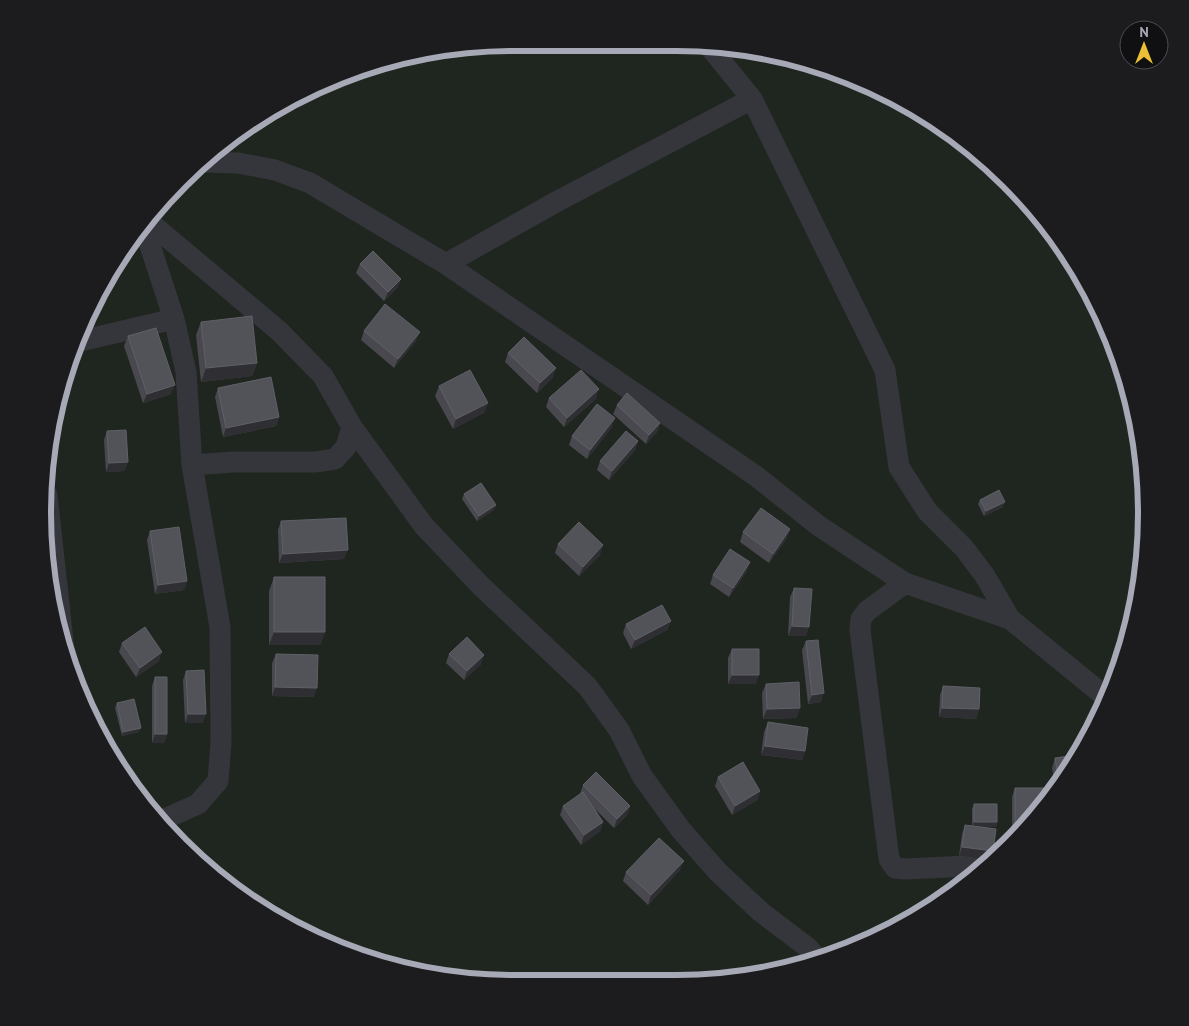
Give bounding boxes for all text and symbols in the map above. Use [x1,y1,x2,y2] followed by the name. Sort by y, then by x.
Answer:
[1119,20,1169,70] north arrow
[1139,23,1149,41] text: N

